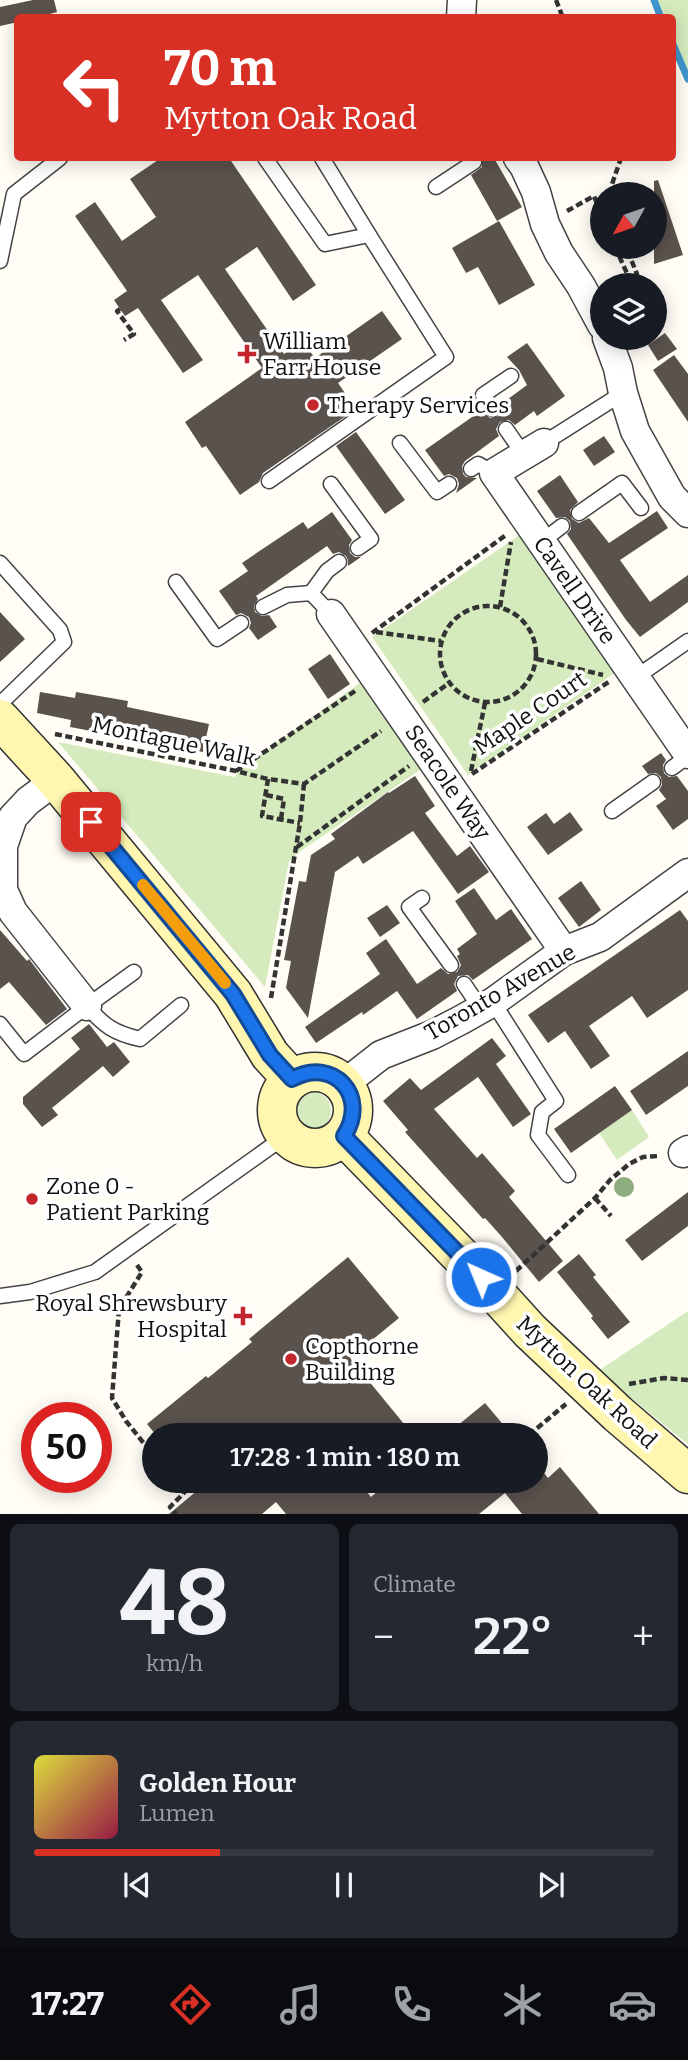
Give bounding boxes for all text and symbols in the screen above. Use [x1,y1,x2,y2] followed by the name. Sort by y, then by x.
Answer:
[164,39,276,98] text: 70 m
[49,42,140,133] icon: left
[164,99,417,137] text: Mytton Oak Road
[590,182,667,259] north arrow
[590,182,667,350] map controls
[590,273,667,350] button: layers
[263,327,381,381] place label: William Farr House
[237,344,257,364] marker: William Farr House
[327,391,509,419] place label: Therapy Services
[305,397,321,413] marker: Therapy Services
[528,531,622,649] street label: Cavell Drive
[468,665,592,761] street label: Maple Court
[90,710,258,772] street label: Montague Walk
[399,719,497,846] street label: Seacole Way
[61,792,121,852] pin
[72,803,110,841] icon: arrive
[420,937,580,1047] street label: Toronto Avenue
[46,1172,209,1226] place label: Zone 0 - Patient Parking
[24,1191,40,1207] marker: Zone 0 - Patient Parking
[444,1240,518,1314] position arrow
[35,1289,228,1343] place label: Royal Shrewsbury Hospital
[233,1306,253,1326] marker: Royal Shrewsbury Hospital
[511,1310,663,1455] street label: Mytton Oak Road
[305,1332,419,1386] place label: Copthorne Building
[283,1351,299,1367] marker: Copthorne Building
[21,1402,112,1493] speed limit sign: 50
[230,1442,460,1473] text: 17:28 · 1 min · 180 m
[119,1549,230,1658] text: 48
[373,1570,456,1598] text: Climate
[473,1605,554,1668] text: 22°
[373,1614,394,1660] text: −
[632,1614,654,1660] text: +
[146,1649,203,1677] text: km/h
[139,1768,296,1799] text: Golden Hour
[139,1799,215,1827] text: Lumen
[118,1866,156,1904] icon: previous
[325,1866,363,1904] icon: pause
[532,1866,570,1904] icon: next
[166,1980,215,2029] icon: directions
[276,1980,325,2029] icon: music
[387,1980,436,2029] icon: phone
[498,1980,547,2029] icon: climate
[608,1980,657,2029] icon: car
[31,1985,104,2023] text: 17:27

